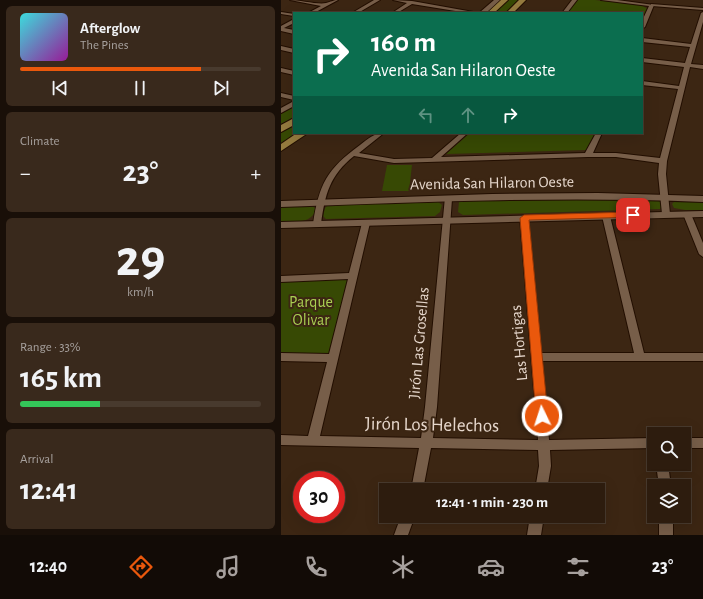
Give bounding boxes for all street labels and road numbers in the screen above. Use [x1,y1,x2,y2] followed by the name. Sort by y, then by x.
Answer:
[410,174,574,192] street label: Avenida San Hilaron Oeste
[406,286,432,399] street label: Jirón Las Grosellas
[508,304,530,382] street label: Las Hortigas
[365,414,499,436] street label: Jirón Los Helechos

